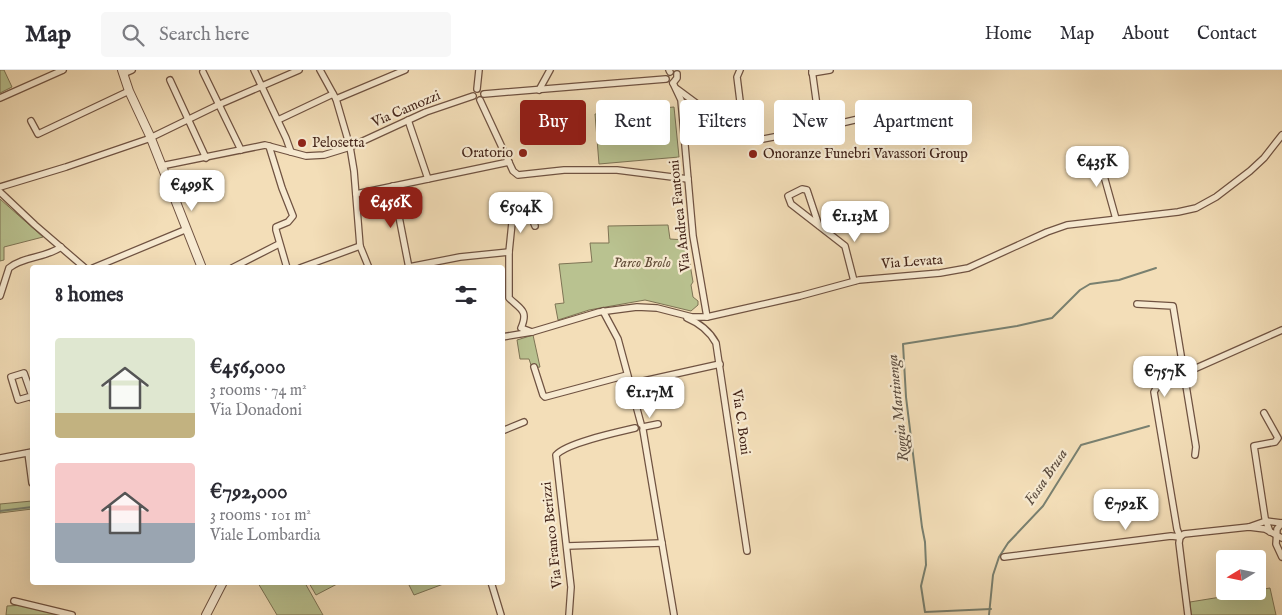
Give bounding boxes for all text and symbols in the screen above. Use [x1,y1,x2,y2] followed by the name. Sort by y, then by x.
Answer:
[101,12,451,57] search box
[25,19,71,50] text: Map
[119,21,147,49] icon: search
[159,23,250,47] text: Search here
[985,23,1032,46] text: Home
[1060,23,1094,46] text: Map
[1122,23,1169,46] text: About
[1197,23,1257,46] text: Contact
[368,86,443,132] street label: Via Camozzi
[520,100,586,145] chip: Buy
[596,100,670,145] chip: Rent
[680,100,764,145] chip: Filters
[774,100,845,145] chip: New
[855,100,972,145] chip: Apartment
[312,134,366,152] place label: Pelosetta
[296,137,308,149] marker: Pelosetta
[462,144,513,162] place label: Oratorio
[763,145,968,163] place label: Onoranze Funebri Vavassori Group
[1062,146,1132,188] pin: €435K
[517,147,529,159] marker: Oratorio
[747,148,759,160] marker: Onoranze Funebri Vavassori Group
[1077,152,1117,172] text: €435K
[665,159,695,274] street label: Via Andrea Fantoni
[157,170,227,212] pin: €499K
[171,176,213,196] text: €499K
[356,186,426,229] pin: €456K
[486,191,556,234] pin: €504K
[370,193,412,213] text: €456K
[500,198,542,218] text: €504K
[814,200,896,243] pin: €1.13M
[832,207,878,227] text: €1.13M
[880,251,944,273] street label: Via Levata
[613,254,671,272] park label: Parco Brolo
[452,281,480,309] icon: filters
[55,282,123,309] text: 8 homes
[883,353,914,463] water label: Roggia Martinenga
[210,354,285,381] text: €456,000
[1130,356,1200,398] pin: €757K
[95,358,155,418] icon: home
[1144,362,1186,382] text: €757K
[609,376,691,419] pin: €1.17M
[210,381,307,401] text: 3 rooms · 74 m²
[626,383,674,403] text: €1.17M
[727,387,755,456] street label: Via C. Boni
[210,401,302,421] text: Via Donadoni
[1020,445,1072,509] water label: Fossa Brusa
[210,479,288,506] text: €792,000
[537,480,567,590] street label: Via Franco Berizzi
[95,483,155,543] icon: home
[1091,488,1161,531] pin: €792K
[1105,495,1147,515] text: €792K
[210,506,311,526] text: 3 rooms · 101 m²
[210,526,320,546] text: Viale Lombardia
[1216,550,1266,600] north arrow
[1216,550,1266,600] map controls

